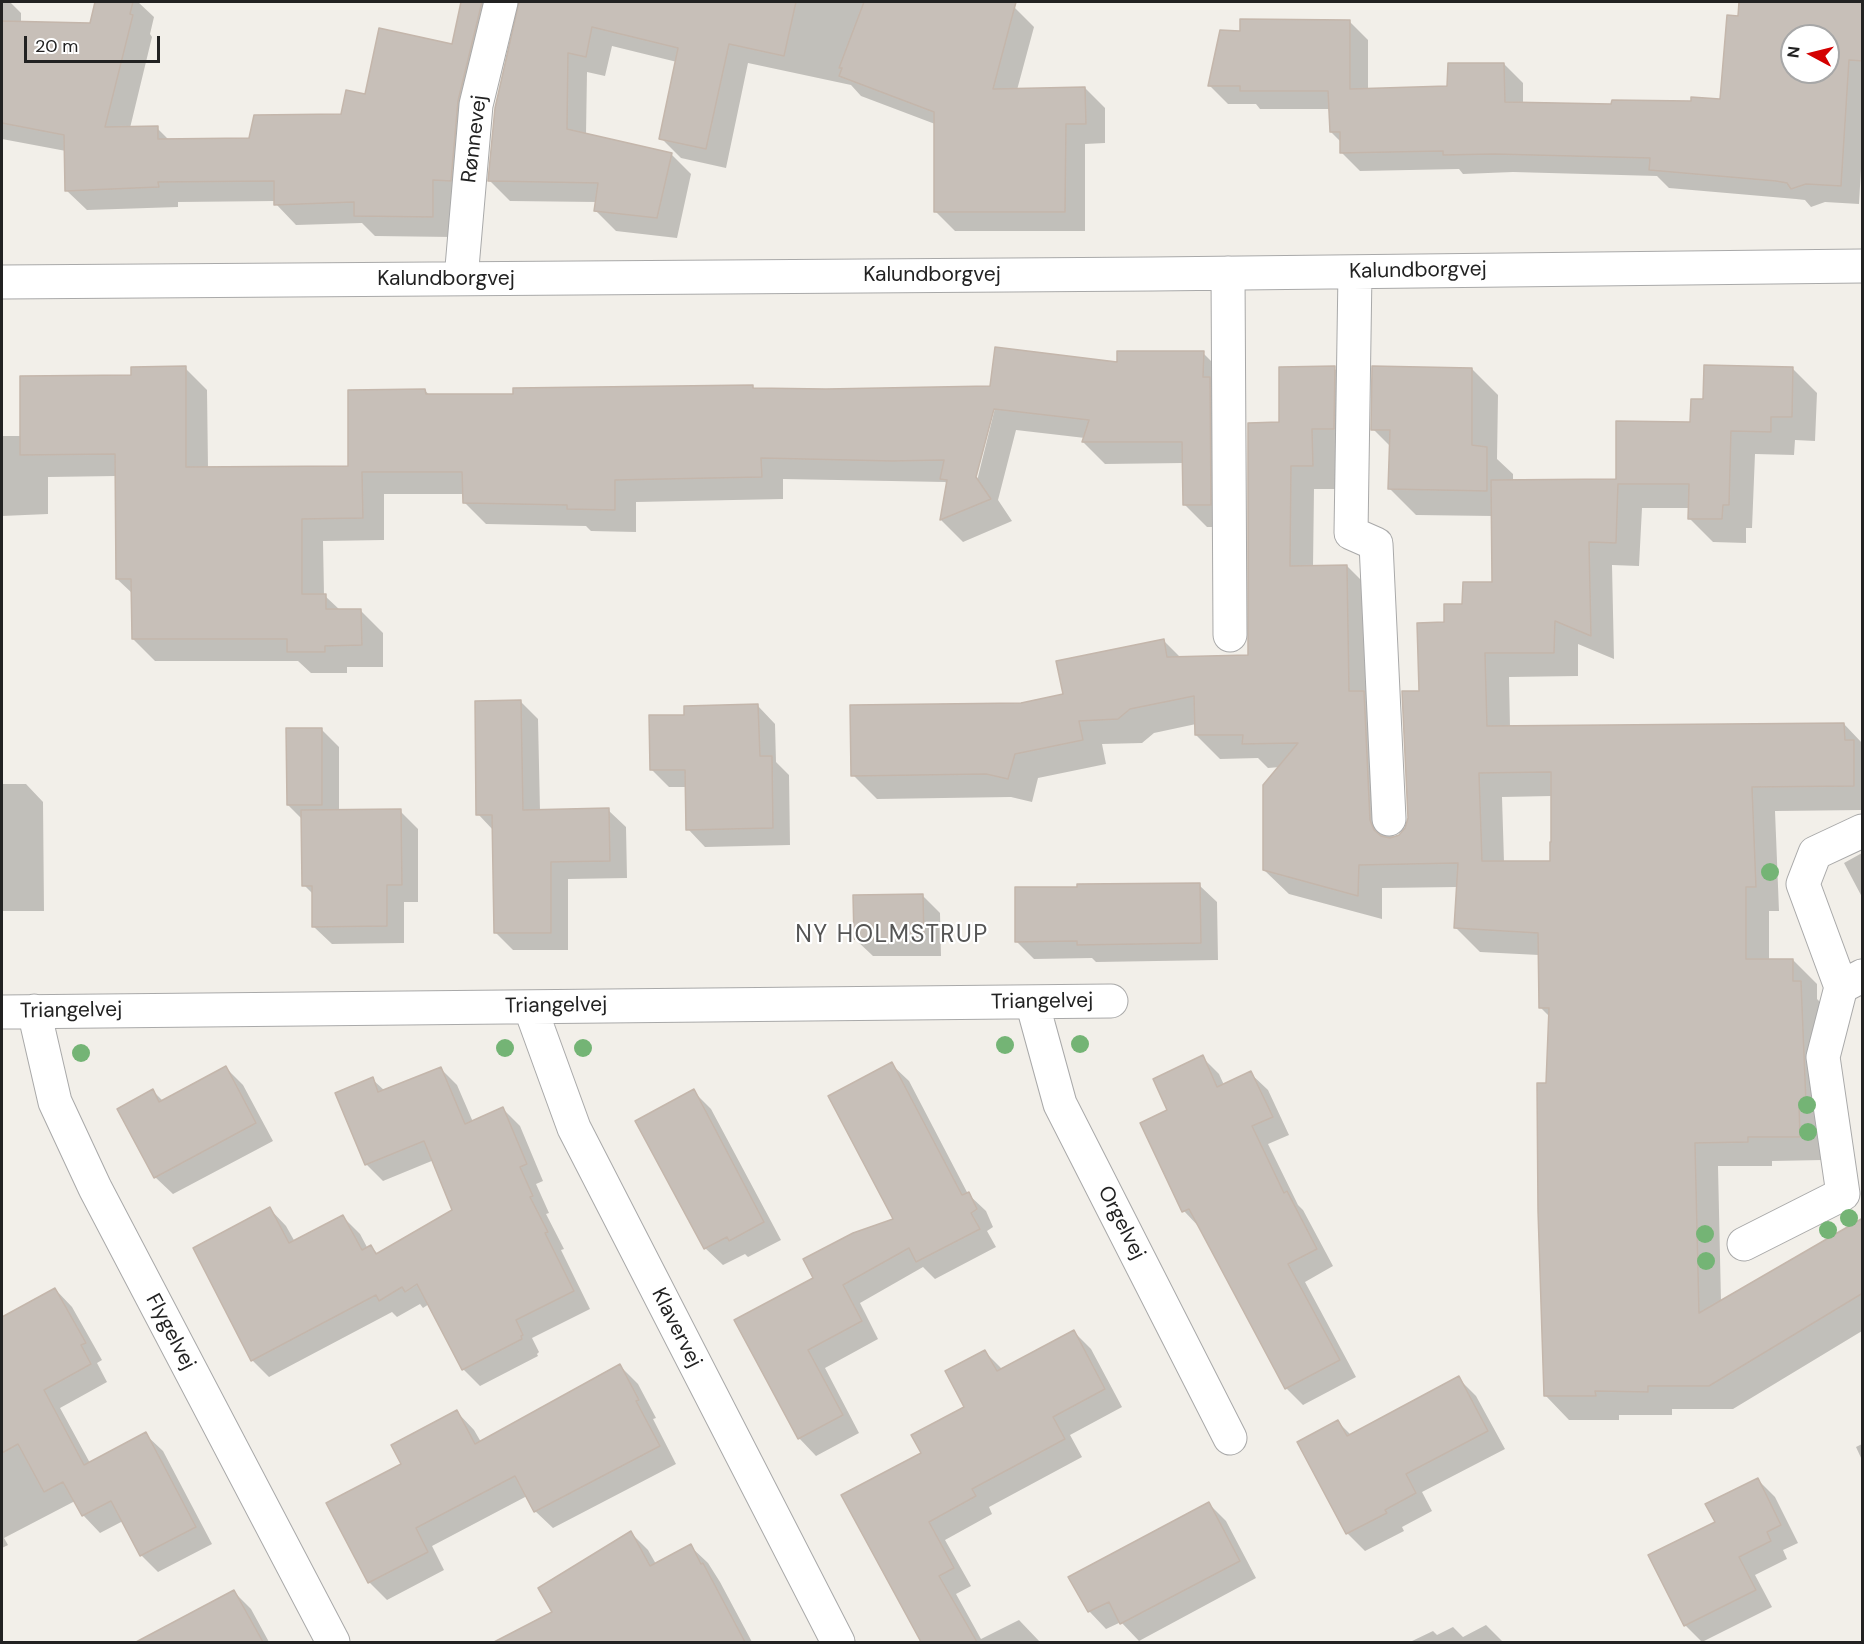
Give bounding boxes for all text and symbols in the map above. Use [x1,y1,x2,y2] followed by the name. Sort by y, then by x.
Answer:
[27,24,164,62] scale bar
[1780,24,1840,84] north arrow
[35,34,78,58] text: 20 m
[1782,45,1805,59] text: N
[457,94,493,184] street label: Rønnevej
[1349,257,1487,285] street label: Kalundborgvej
[863,262,1001,288] street label: Kalundborgvej
[377,266,515,292] street label: Kalundborgvej
[795,922,989,950] district label: NY HOLMSTRUP
[991,989,1093,1015] street label: Triangelvej
[505,993,607,1019] street label: Triangelvej
[20,998,122,1024] street label: Triangelvej
[1092,1182,1150,1264] street label: Orgelvej
[645,1284,707,1372] street label: Klavervej
[140,1290,200,1374] street label: Flygelvej

